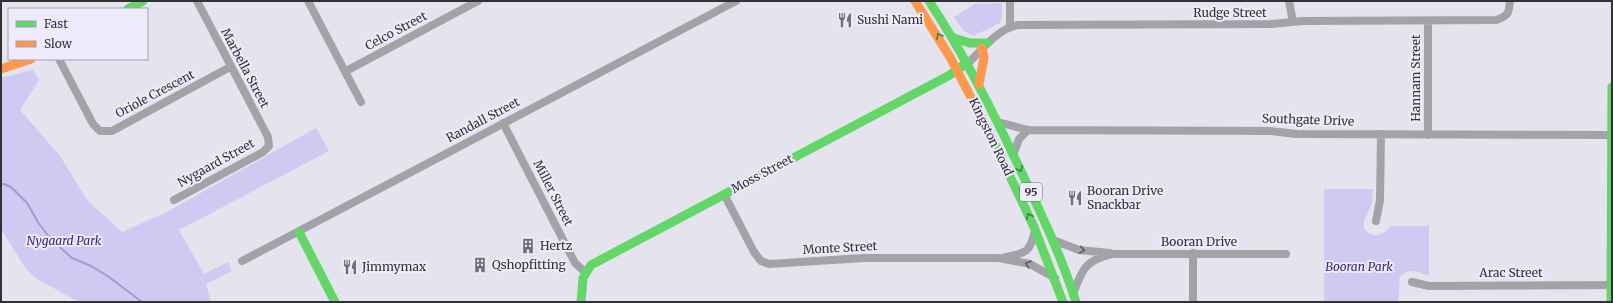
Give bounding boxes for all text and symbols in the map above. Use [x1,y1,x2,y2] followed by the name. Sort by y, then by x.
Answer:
[1193,5,1267,20] street label: Rudge Street
[8,8,148,60] legend
[362,8,429,53] street label: Celco Street
[836,11,854,29] restaurant icon: Sushi Nami
[857,12,923,27] place label: Sushi Nami
[44,16,68,31] text: Fast
[218,25,273,111] street label: Marbella Street
[936,33,943,40] one-way arrow
[1408,34,1423,122] street label: Hannam Street
[44,36,73,51] text: Slow
[113,66,197,121] street label: Oriole Crescent
[443,94,522,145] street label: Randall Street
[966,95,1017,178] street label: Kingston Road
[1262,110,1354,129] street label: Southgate Drive
[175,135,257,190] street label: Nygaard Street
[728,151,795,196] street label: Moss Street
[530,157,577,229] street label: Miller Street
[1015,165,1023,173] one-way arrow
[1020,183,1042,201] road number: 95
[1087,183,1163,212] place label: Booran Drive Snackbar
[1066,189,1084,207] restaurant icon: Booran Drive Snackbar
[1026,213,1034,221] one-way arrow
[27,233,102,248] park label: Nygaard Park
[1161,234,1237,249] street label: Booran Drive
[519,237,537,255] building icon: Hertz
[540,238,573,253] place label: Hertz
[802,238,878,257] street label: Monte Street
[1079,245,1085,254] one-way arrow
[471,256,489,274] building icon: Qshopfitting
[492,257,566,272] place label: Qshopfitting
[341,258,359,276] restaurant icon: Jimmymax
[361,259,427,274] place label: Jimmymax
[1325,259,1393,274] park label: Booran Park
[1025,261,1032,269] one-way arrow
[1478,265,1543,280] street label: Arac Street

